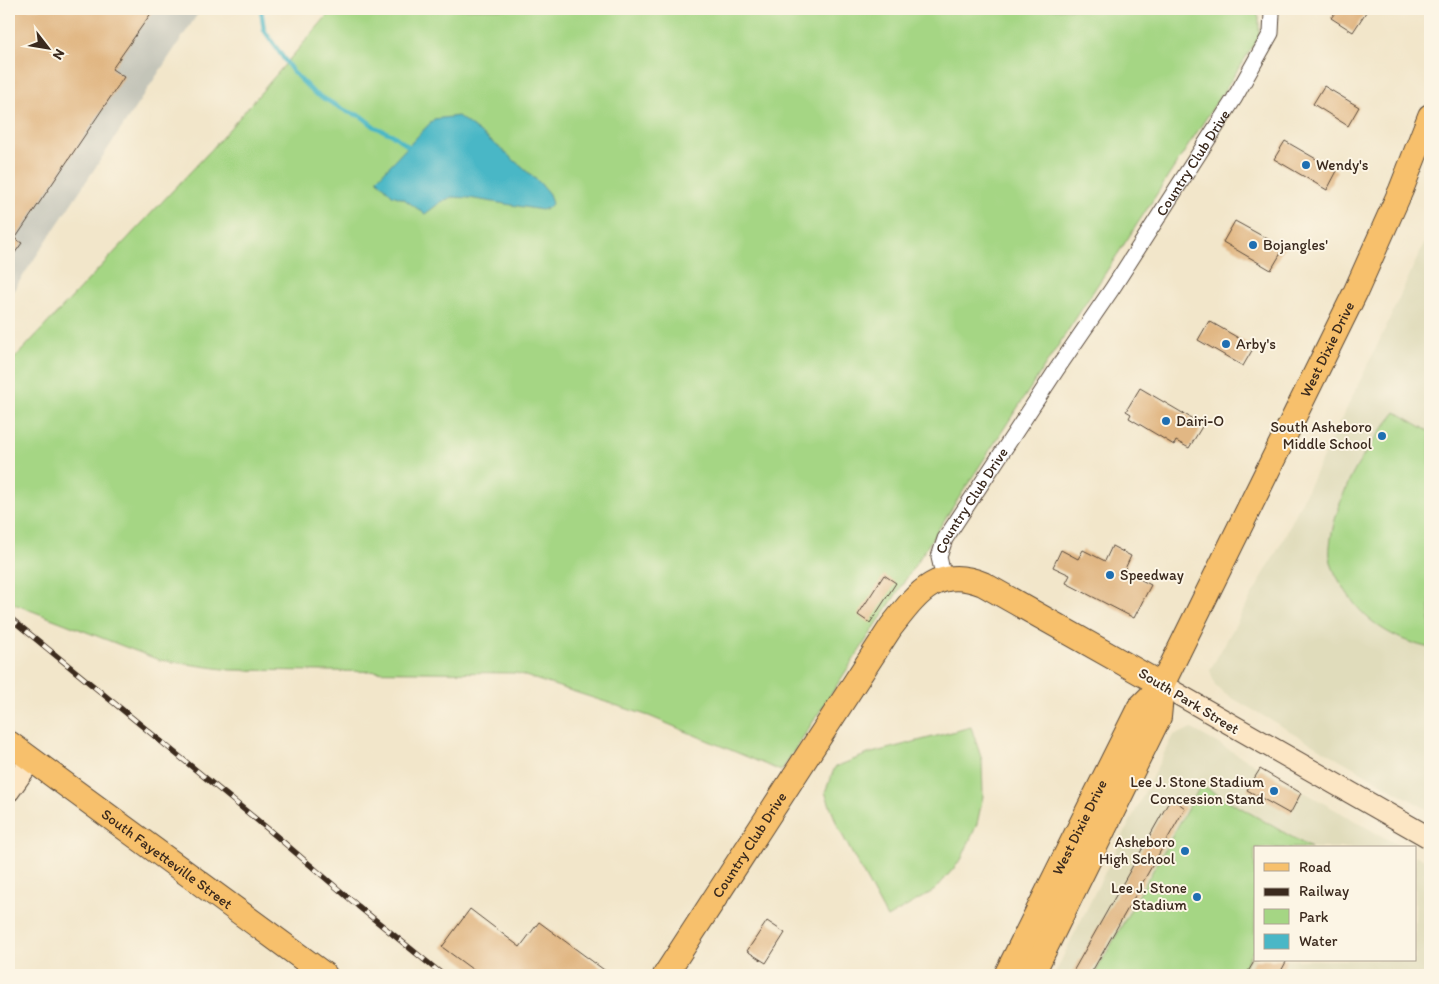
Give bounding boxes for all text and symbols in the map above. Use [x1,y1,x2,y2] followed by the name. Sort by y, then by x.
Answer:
[22,22,72,72] north arrow
[49,46,68,63] text: N
[1152,106,1234,220] street label: Country Club Drive
[1316,156,1369,174] place label: Wendy's
[1300,159,1312,171] marker: Wendy's
[1263,236,1328,254] place label: Bojangles'
[1247,239,1259,251] marker: Bojangles'
[1296,299,1358,400] street label: West Dixie Drive
[1236,335,1276,353] place label: Arby's
[1220,338,1232,350] marker: Arby's
[1176,412,1224,430] place label: Dairi-O
[1160,415,1172,427] marker: Dairi-O
[1270,418,1373,453] place label: South Asheboro Middle School
[1376,430,1388,442] marker: South Asheboro Middle School
[932,444,1012,556] street label: Country Club Drive
[1120,566,1184,584] place label: Speedway
[1104,569,1116,581] marker: Speedway
[1135,664,1243,738] street label: South Park Street
[1130,773,1264,808] place label: Lee J. Stone Stadium Concession Stand
[1048,777,1111,878] street label: West Dixie Drive
[1268,785,1280,797] marker: Lee J. Stone Stadium Concession Stand
[708,789,790,901] street label: Country Club Drive
[98,805,236,913] street label: South Fayetteville Street
[1099,833,1176,868] place label: Asheboro High School
[1179,845,1191,857] marker: Asheboro High School
[1254,846,1416,962] legend
[1299,858,1332,876] text: Road
[1111,879,1187,914] place label: Lee J. Stone Stadium
[1299,882,1349,900] text: Railway
[1191,891,1203,903] marker: Lee J. Stone Stadium
[1299,908,1329,926] text: Park
[1299,932,1338,950] text: Water

